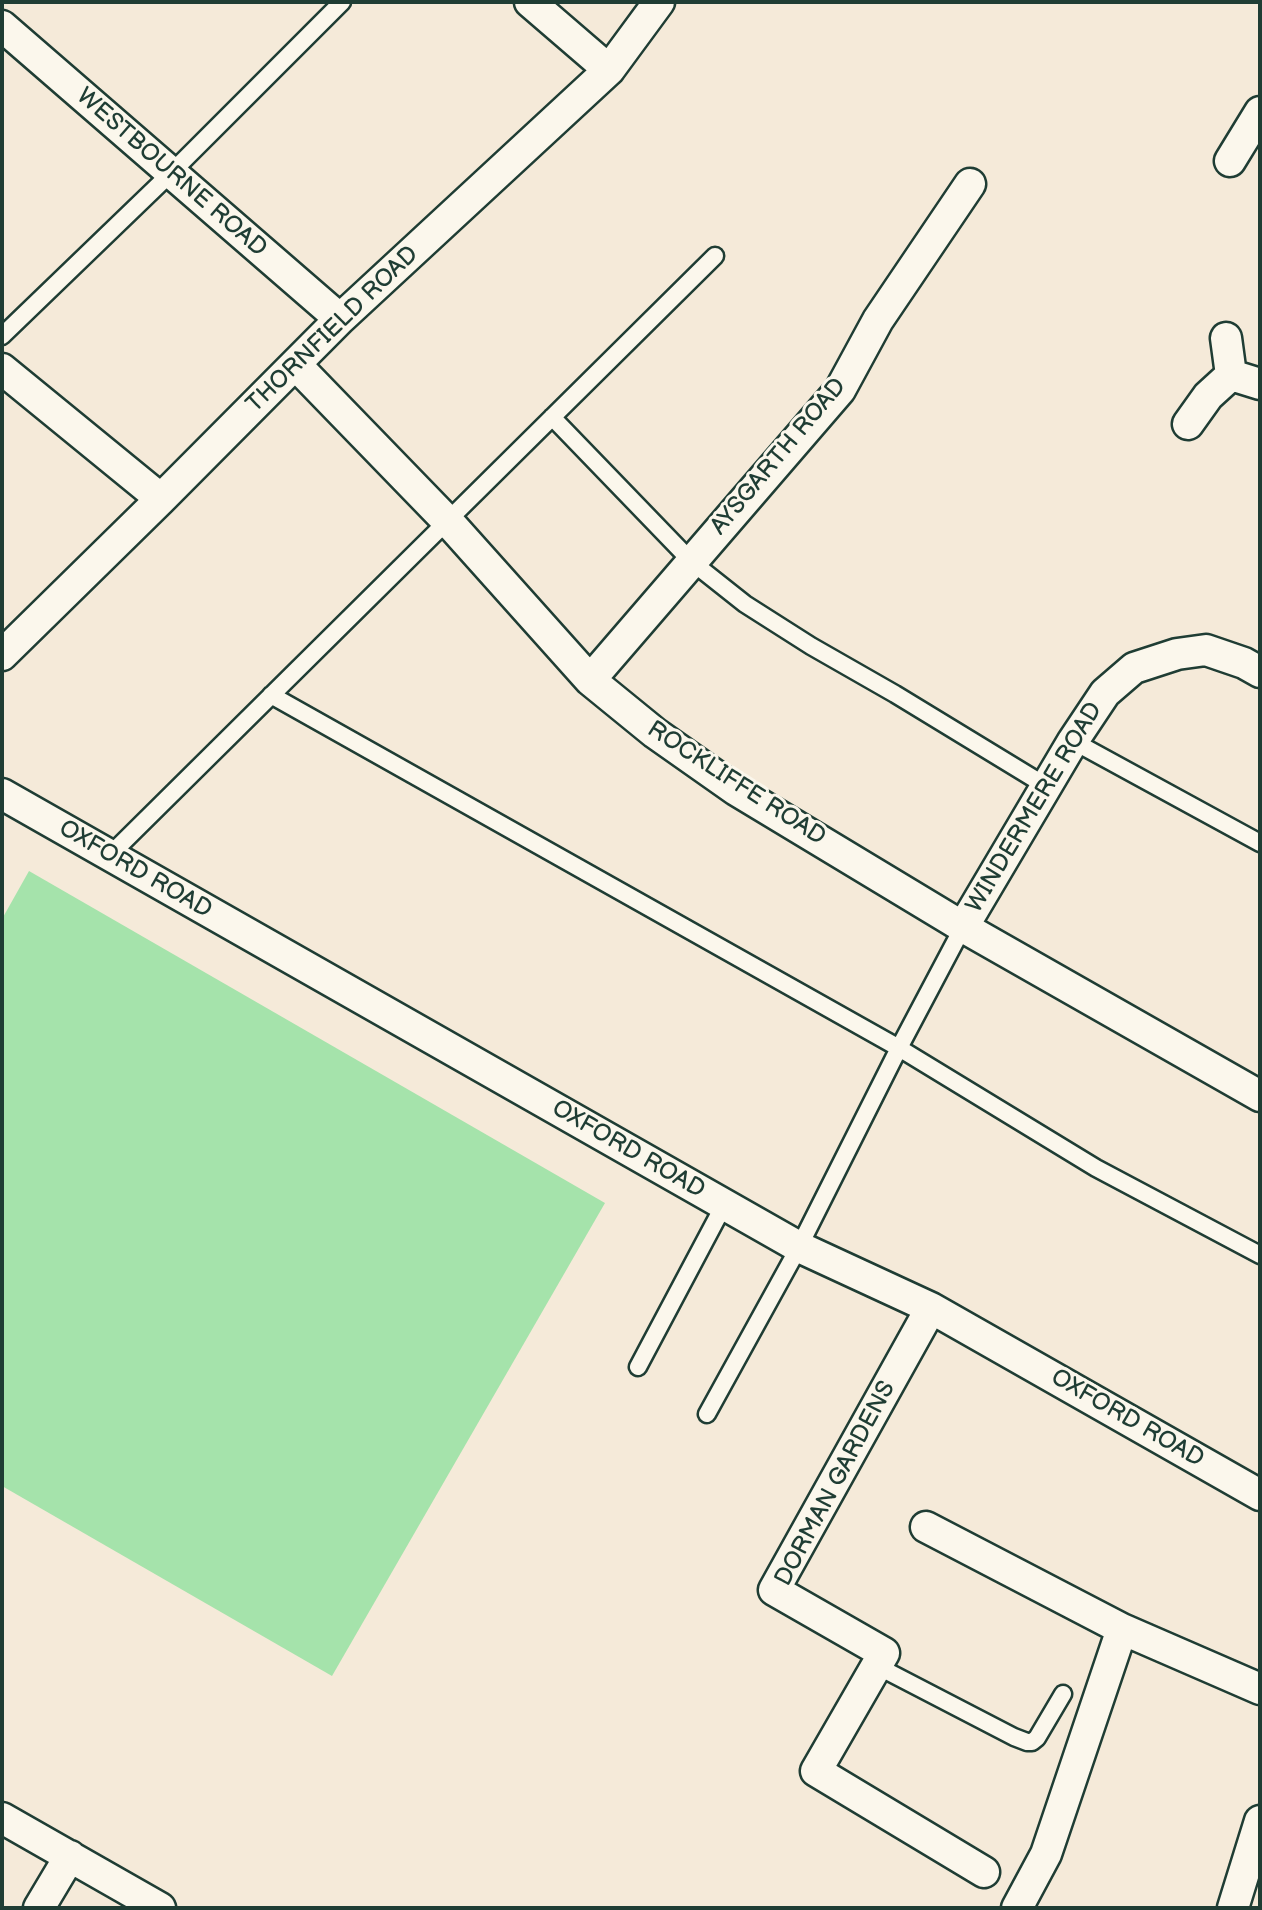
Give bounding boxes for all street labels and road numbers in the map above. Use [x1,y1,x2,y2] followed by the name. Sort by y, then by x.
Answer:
[70,83,272,263] street label: WESTBOURNE ROAD
[241,241,425,419] street label: THORNFIELD ROAD
[705,373,853,541] street label: AYSGARTH ROAD
[961,698,1109,918] street label: WINDERMERE ROAD
[642,716,830,852] street label: ROCKLIFFE ROAD
[53,815,217,925] street label: OXFORD ROAD
[546,1095,710,1205] street label: OXFORD ROAD
[1045,1364,1209,1474] street label: OXFORD ROAD
[770,1377,902,1591] street label: DORMAN GARDENS

